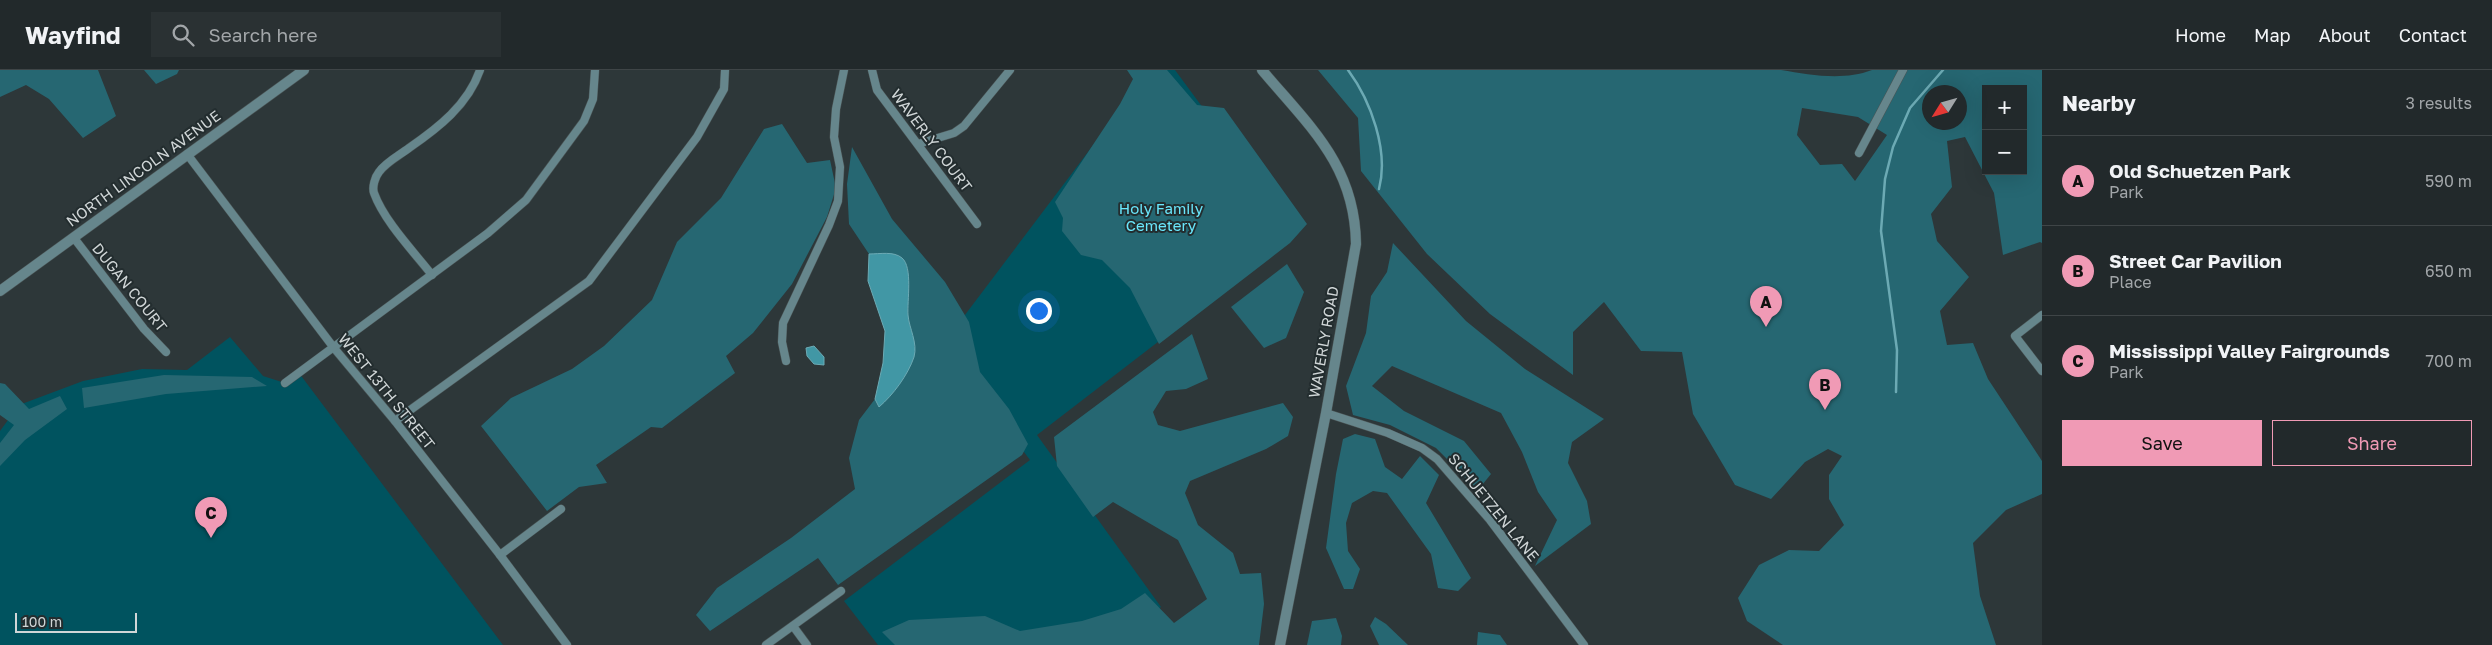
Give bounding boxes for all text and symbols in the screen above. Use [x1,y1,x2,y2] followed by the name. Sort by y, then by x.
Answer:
[151,12,501,57] search box
[25,20,121,49] text: Wayfind
[169,21,197,49] icon: search
[209,23,317,46] text: Search here
[2175,24,2226,46] text: Home
[2254,24,2291,46] text: Map
[2319,24,2371,46] text: About
[2399,24,2467,46] text: Contact
[888,85,976,195] street label: WAVERLY COURT
[1922,85,1967,130] north arrow
[1982,85,2027,175] map controls
[1982,85,2027,130] button: +
[2062,90,2136,116] text: Nearby
[2405,93,2472,113] text: 3 results
[62,106,224,230] street label: NORTH LINCOLN AVENUE
[1982,130,2027,175] button: −
[2109,159,2291,182] text: Old Schuetzen Park
[2072,171,2084,191] text: A
[2425,171,2472,191] text: 590 m
[2109,182,2144,202] text: Park
[1119,199,1204,234] park label: Holy Family Cemetery
[89,239,171,335] street label: DUGAN COURT
[2109,249,2282,272] text: Street Car Pavilion
[2072,261,2084,281] text: B
[2425,261,2472,281] text: 650 m
[2109,272,2152,292] text: Place
[1304,285,1342,399] street label: WAVERLY ROAD
[1750,286,1782,327] pin: A
[1026,298,1052,324] your location
[335,330,439,452] street label: WEST 13TH STREET
[2109,339,2390,362] text: Mississippi Valley Fairgrounds
[2072,351,2084,371] text: C
[2426,351,2472,371] text: 700 m
[2109,362,2144,382] text: Park
[1809,369,1841,410] pin: B
[2062,420,2262,466] button: Save
[2272,420,2472,466] button: Share
[1445,449,1543,565] street label: SCHUETZEN LANE
[195,497,227,538] pin: C
[15,610,138,633] scale bar
[22,613,62,630] text: 100 m

